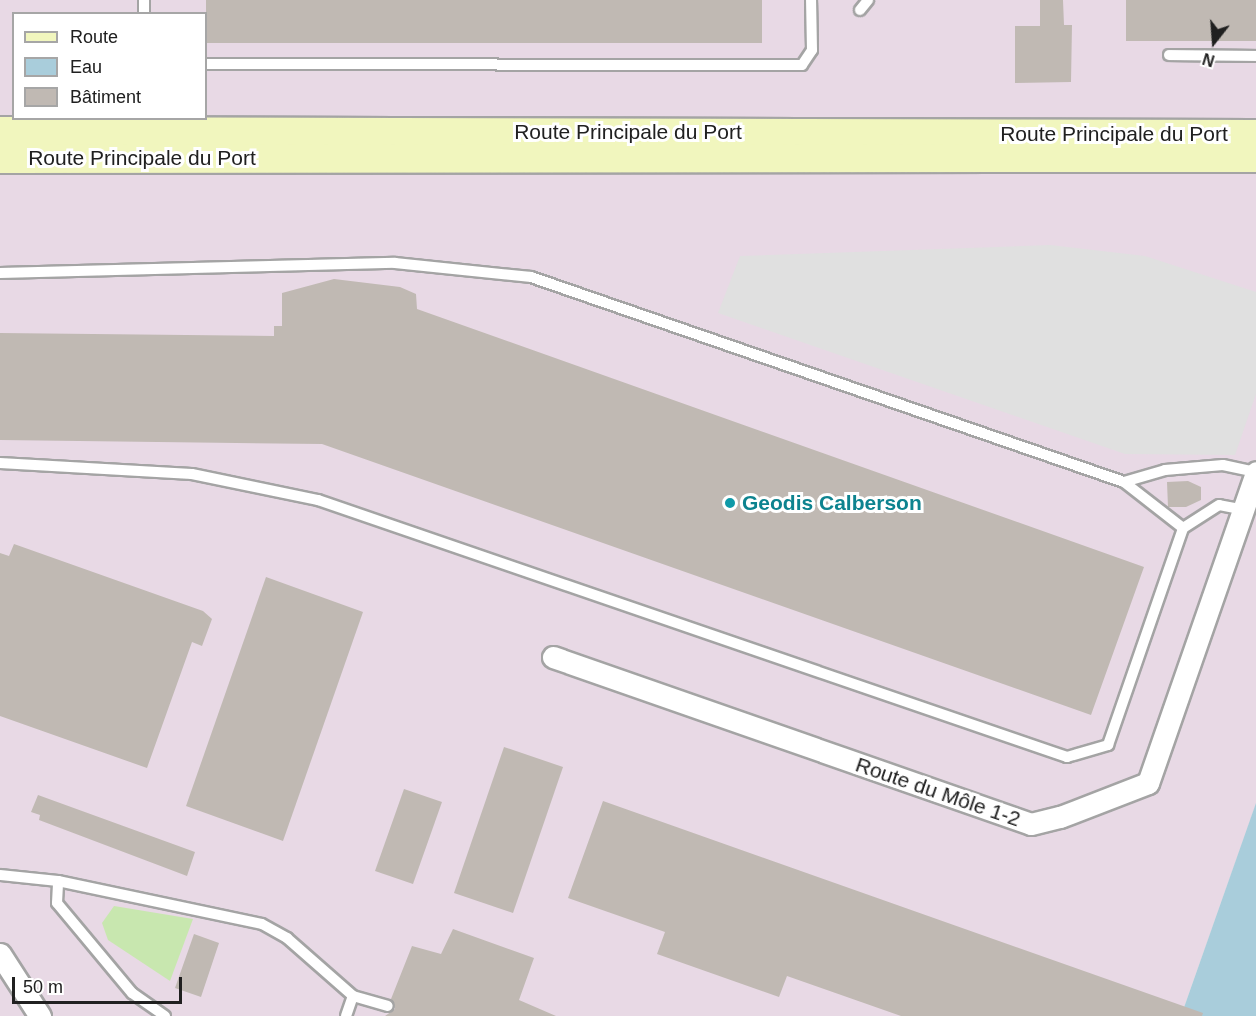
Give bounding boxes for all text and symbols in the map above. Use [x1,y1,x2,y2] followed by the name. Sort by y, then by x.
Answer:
[12,12,207,120] legend
[1184,12,1244,72] north arrow
[70,27,118,47] text: Route
[1201,50,1217,70] text: N
[70,57,102,77] text: Eau
[70,87,141,107] text: Bâtiment
[514,119,742,145] street label: Route Principale du Port
[1000,121,1228,147] street label: Route Principale du Port
[28,145,256,171] street label: Route Principale du Port
[742,490,922,516] place label: Geodis Calberson
[723,496,737,510] marker: Geodis Calberson
[852,752,1024,832] street label: Route du Môle 1-2
[15,965,184,1003] scale bar
[23,977,63,997] text: 50 m

